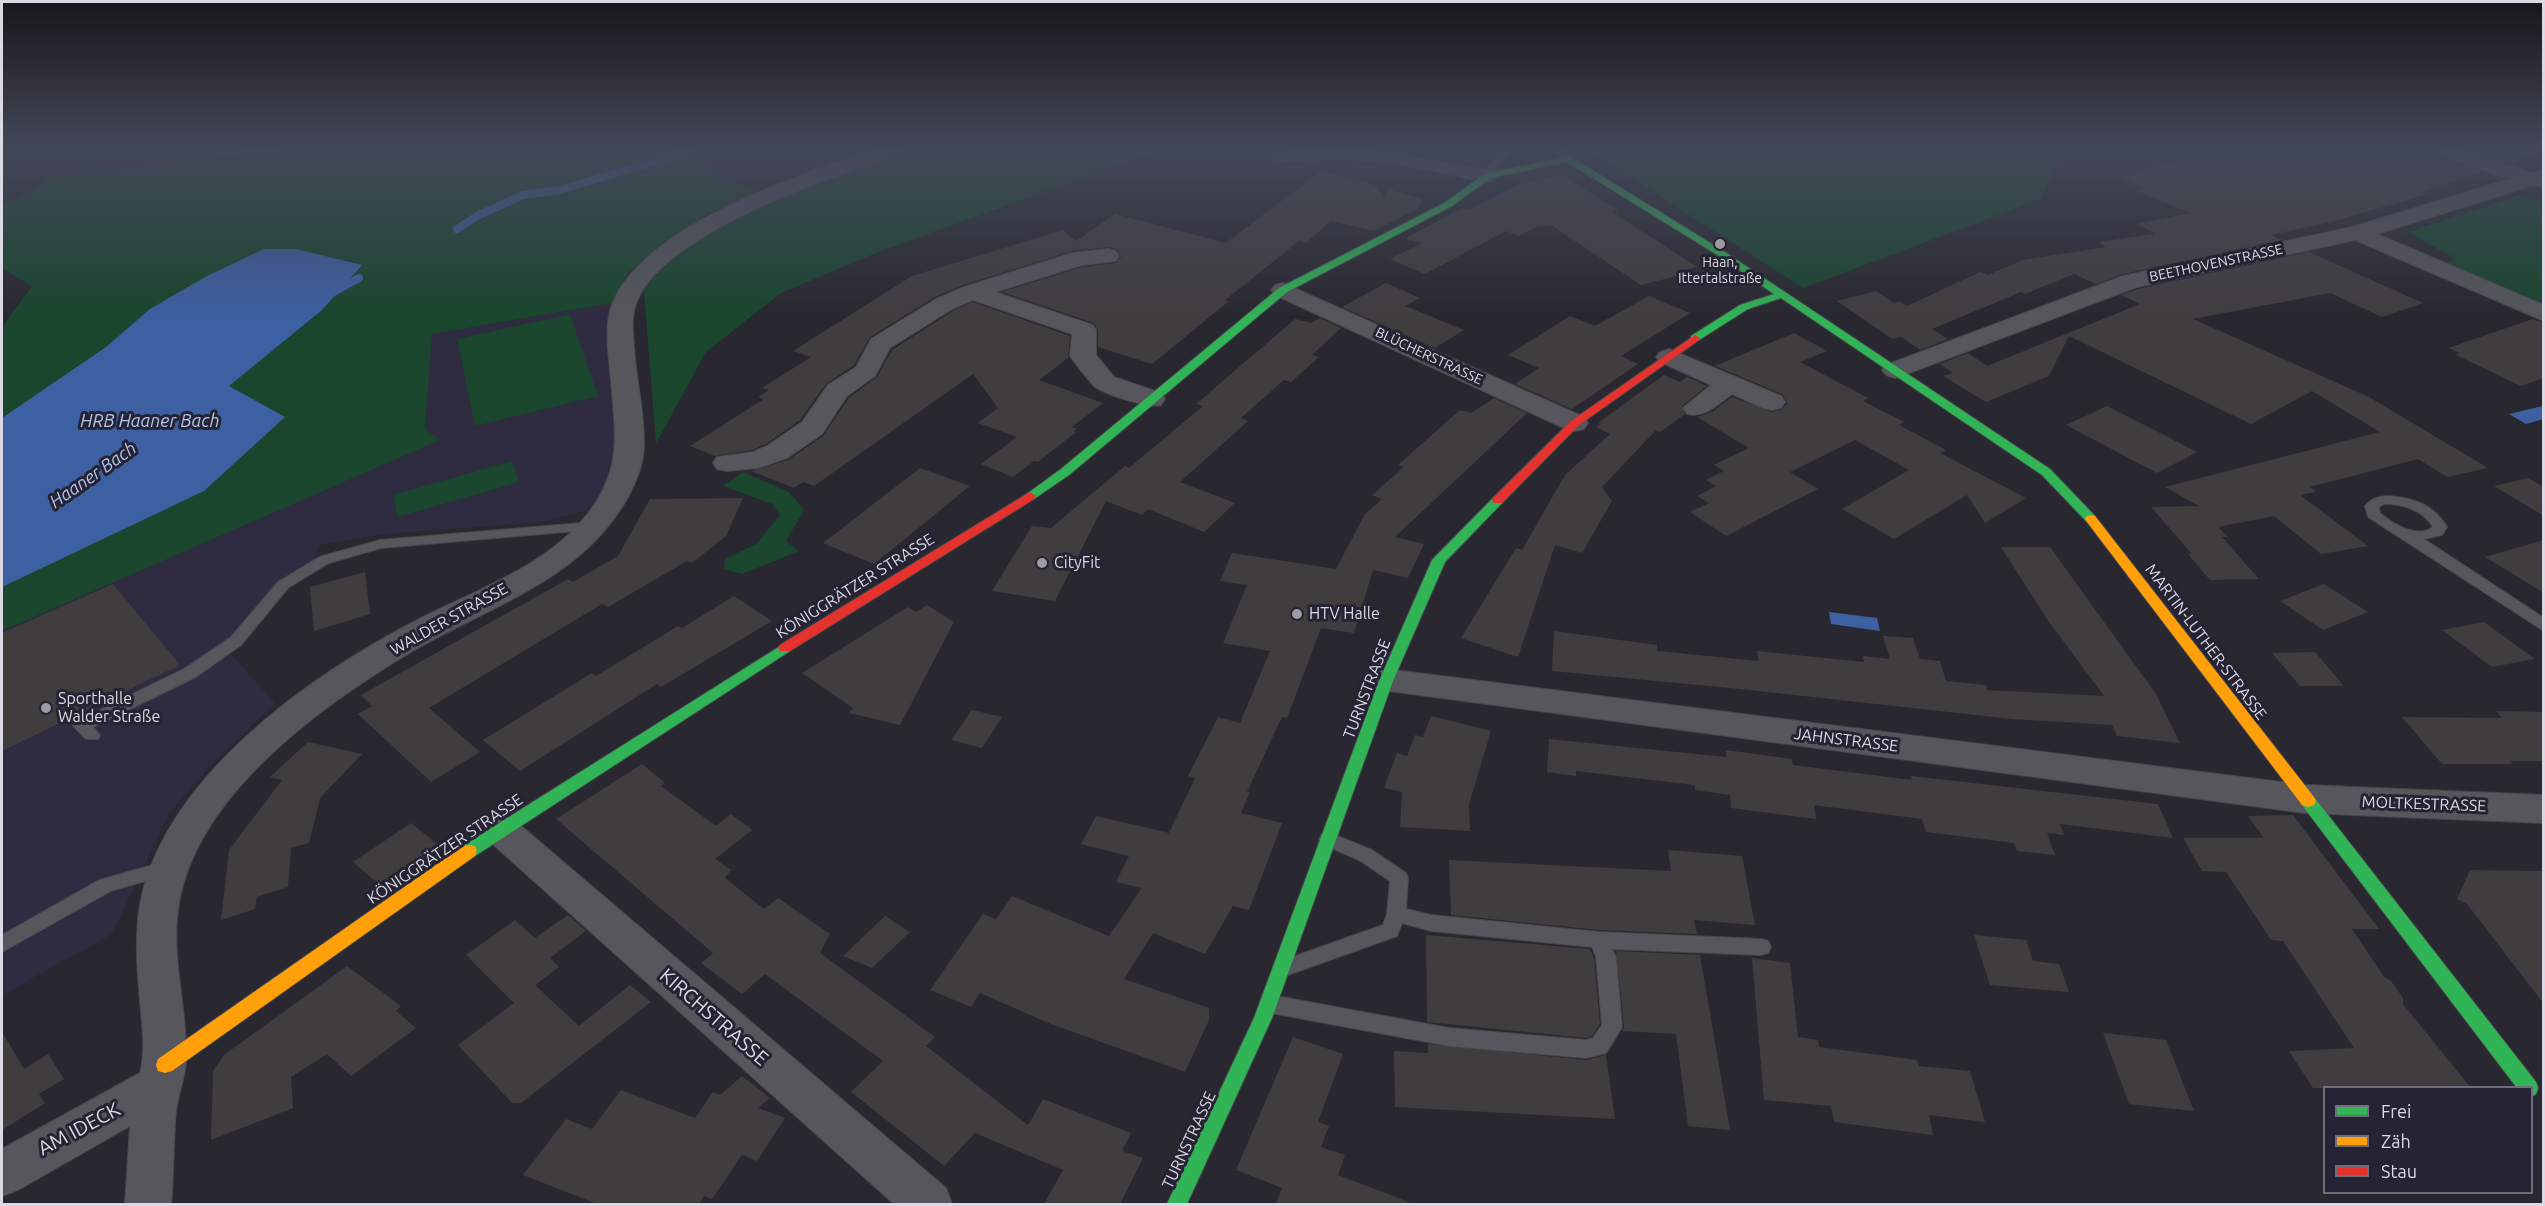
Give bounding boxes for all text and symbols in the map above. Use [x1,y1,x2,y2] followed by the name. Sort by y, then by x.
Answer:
[1713,237,1727,251] marker: Haan, Ittertalstraße
[2148,241,2284,285] street label: BEETHOVENSTRASSE
[1678,254,1762,286] place label: Haan, Ittertalstraße
[1373,324,1485,388] street label: BLÜCHERSTRASSE
[80,410,220,432] water label: HRB Haaner Bach
[45,437,141,513] water label: Haaner Bach
[772,529,938,643] street label: KÖNIGGRÄTZER STRASSE
[1054,553,1100,573] place label: CityFit
[1035,556,1049,570] marker: CityFit
[2141,560,2271,724] street label: MARTIN-LUTHER-STRASSE
[387,579,511,659] street label: WALDER STRASSE
[1309,604,1380,624] place label: HTV Halle
[1290,607,1304,621] marker: HTV Halle
[1339,636,1395,742] street label: TURNSTRASSE
[58,689,160,727] place label: Sporthalle Walder Straße
[39,701,53,715] marker: Sporthalle Walder Straße
[1793,724,1899,756] street label: JAHNSTRASSE
[364,790,526,908] street label: KÖNIGGRÄTZER STRASSE
[2361,792,2487,816] street label: MOLTKESTRASSE
[655,963,773,1071] street label: KIRCHSTRASSE
[2323,1086,2533,1194] legend
[1158,1088,1220,1192] street label: TURNSTRASSE
[34,1097,124,1161] street label: AM IDECK
[2381,1101,2411,1121] text: Frei
[2381,1131,2411,1151] text: Zäh
[2381,1161,2417,1181] text: Stau

